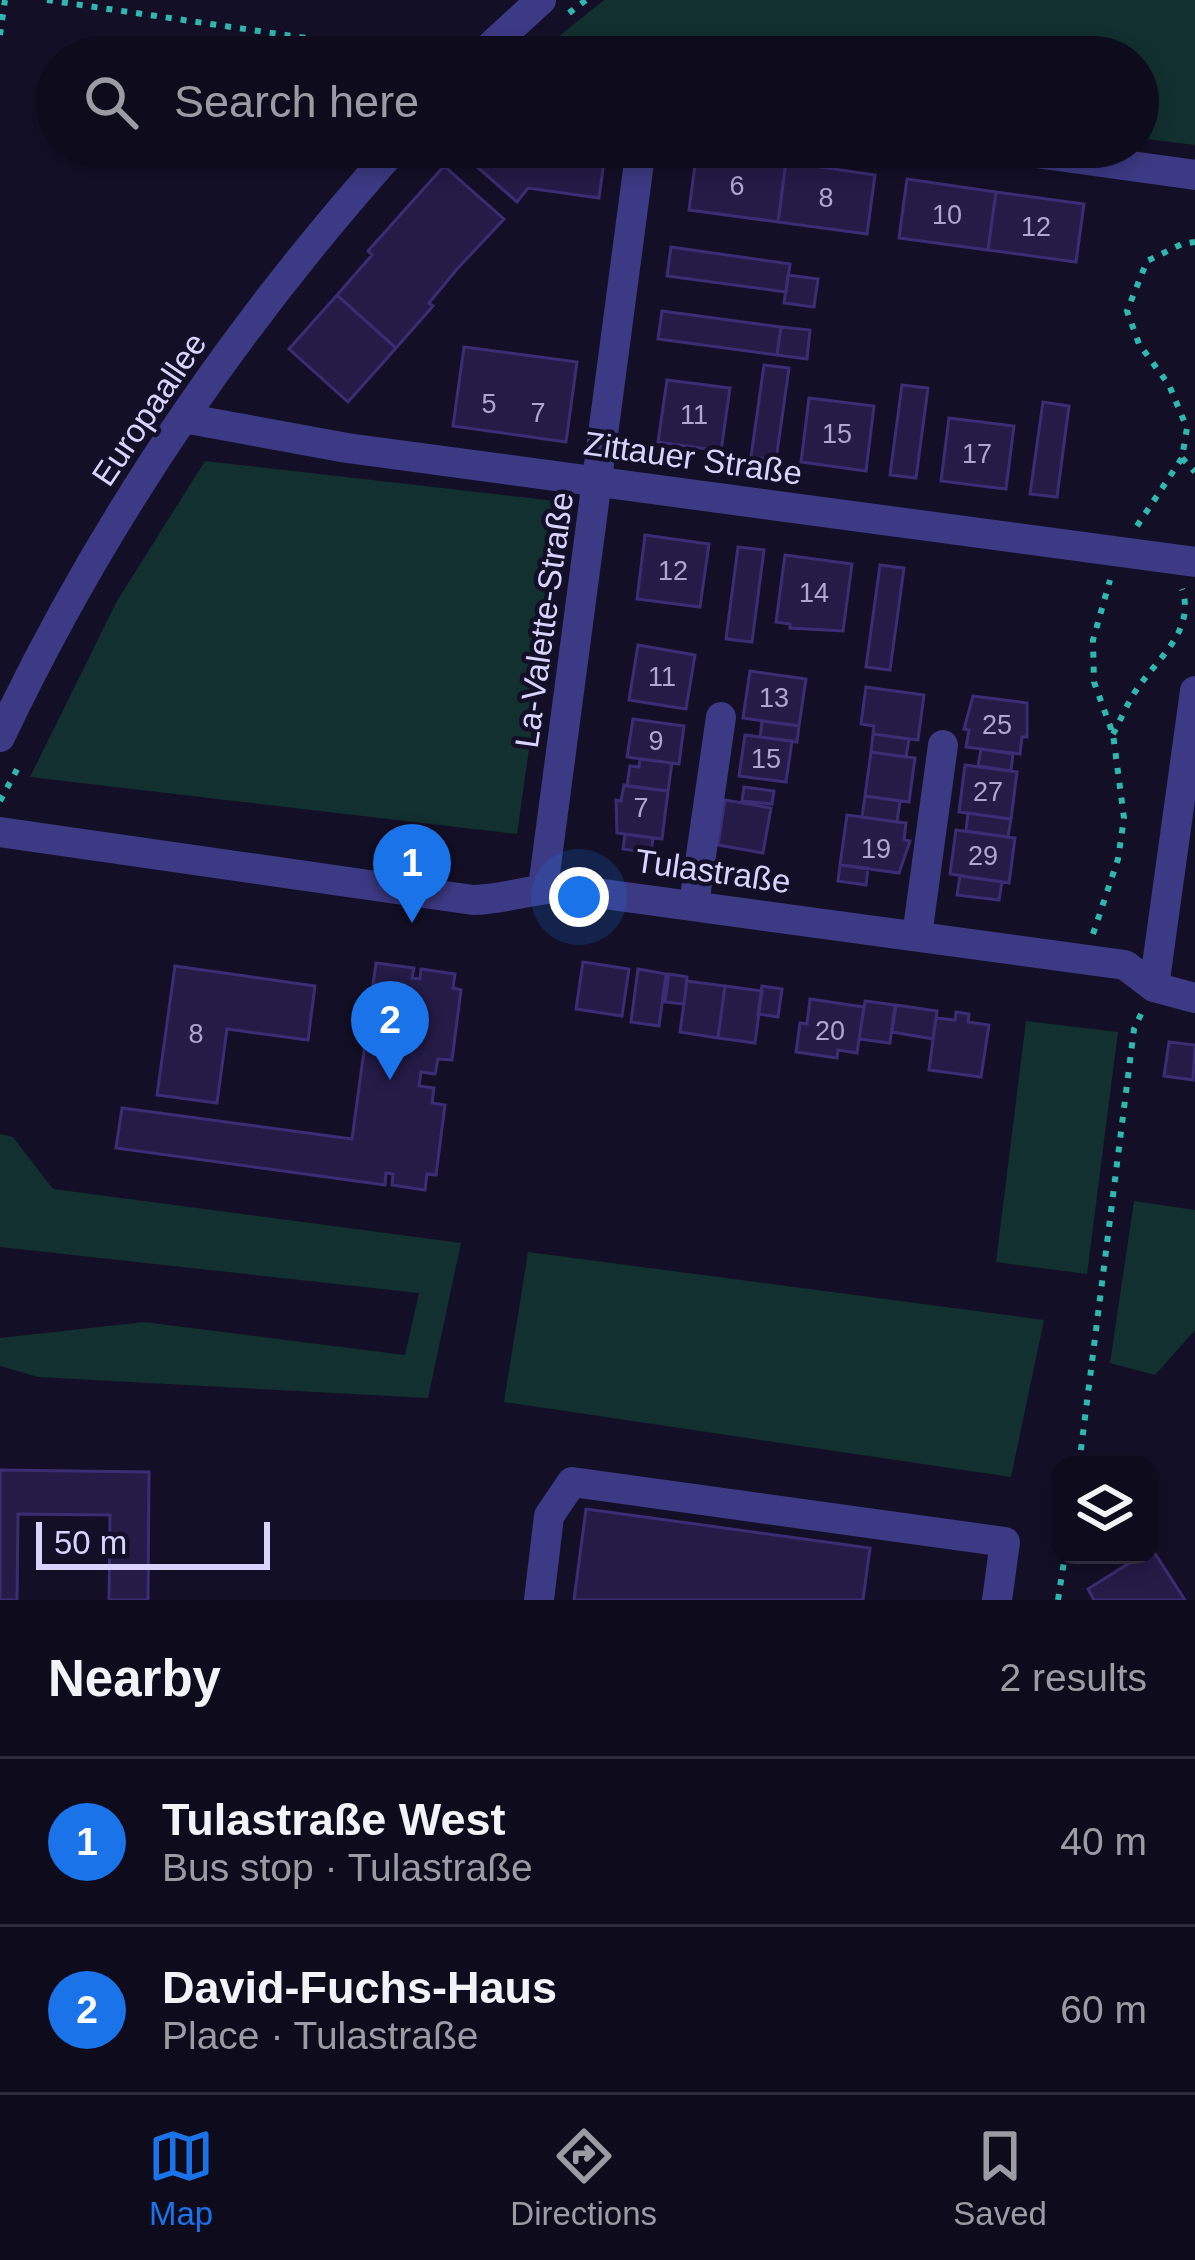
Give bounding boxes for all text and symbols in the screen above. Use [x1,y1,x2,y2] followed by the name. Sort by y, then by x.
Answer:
[36,36,1159,168] search box
[78,69,144,135] icon: search
[174,76,419,127] text: Search here
[729,171,745,201] house number: 6
[818,183,834,213] house number: 8
[932,200,962,230] house number: 10
[1021,212,1051,242] house number: 12
[84,326,214,492] street label: Europaallee
[481,389,497,419] house number: 5
[530,398,546,428] house number: 7
[680,400,708,430] house number: 11
[822,419,852,449] house number: 15
[581,424,805,492] street label: Zittauer Straße
[962,439,992,469] house number: 17
[508,490,580,750] street label: La-Valette-Straße
[658,556,688,586] house number: 12
[799,578,829,608] house number: 14
[648,662,676,692] house number: 11
[759,683,789,713] house number: 13
[982,710,1012,740] house number: 25
[648,726,664,756] house number: 9
[751,744,781,774] house number: 15
[973,777,1003,807] house number: 27
[633,793,649,823] house number: 7
[373,824,451,923] pin: 1
[861,834,891,864] house number: 19
[968,841,998,871] house number: 29
[633,842,793,900] street label: Tulastraße
[549,867,609,927] your location
[351,981,429,1080] pin: 2
[815,1016,845,1046] house number: 20
[188,1019,204,1049] house number: 8
[1051,1456,1159,1564] map controls
[1051,1456,1159,1564] button: layers
[36,1516,270,1569] scale bar
[54,1524,127,1561] text: 50 m
[48,1650,221,1707] text: Nearby
[1000,1656,1147,1699] text: 2 results
[162,1794,505,1845] text: Tulastraße West
[76,1820,98,1863] text: 1
[1060,1820,1147,1863] text: 40 m
[162,1846,533,1889] text: Bus stop · Tulastraße
[162,1962,557,2013] text: David-Fuchs-Haus
[76,1988,98,2031] text: 2
[1060,1988,1147,2031] text: 60 m
[162,2014,478,2057] text: Place · Tulastraße
[148,2123,214,2233] tab: Map
[510,2123,657,2233] tab: Directions
[953,2123,1047,2233] tab: Saved

